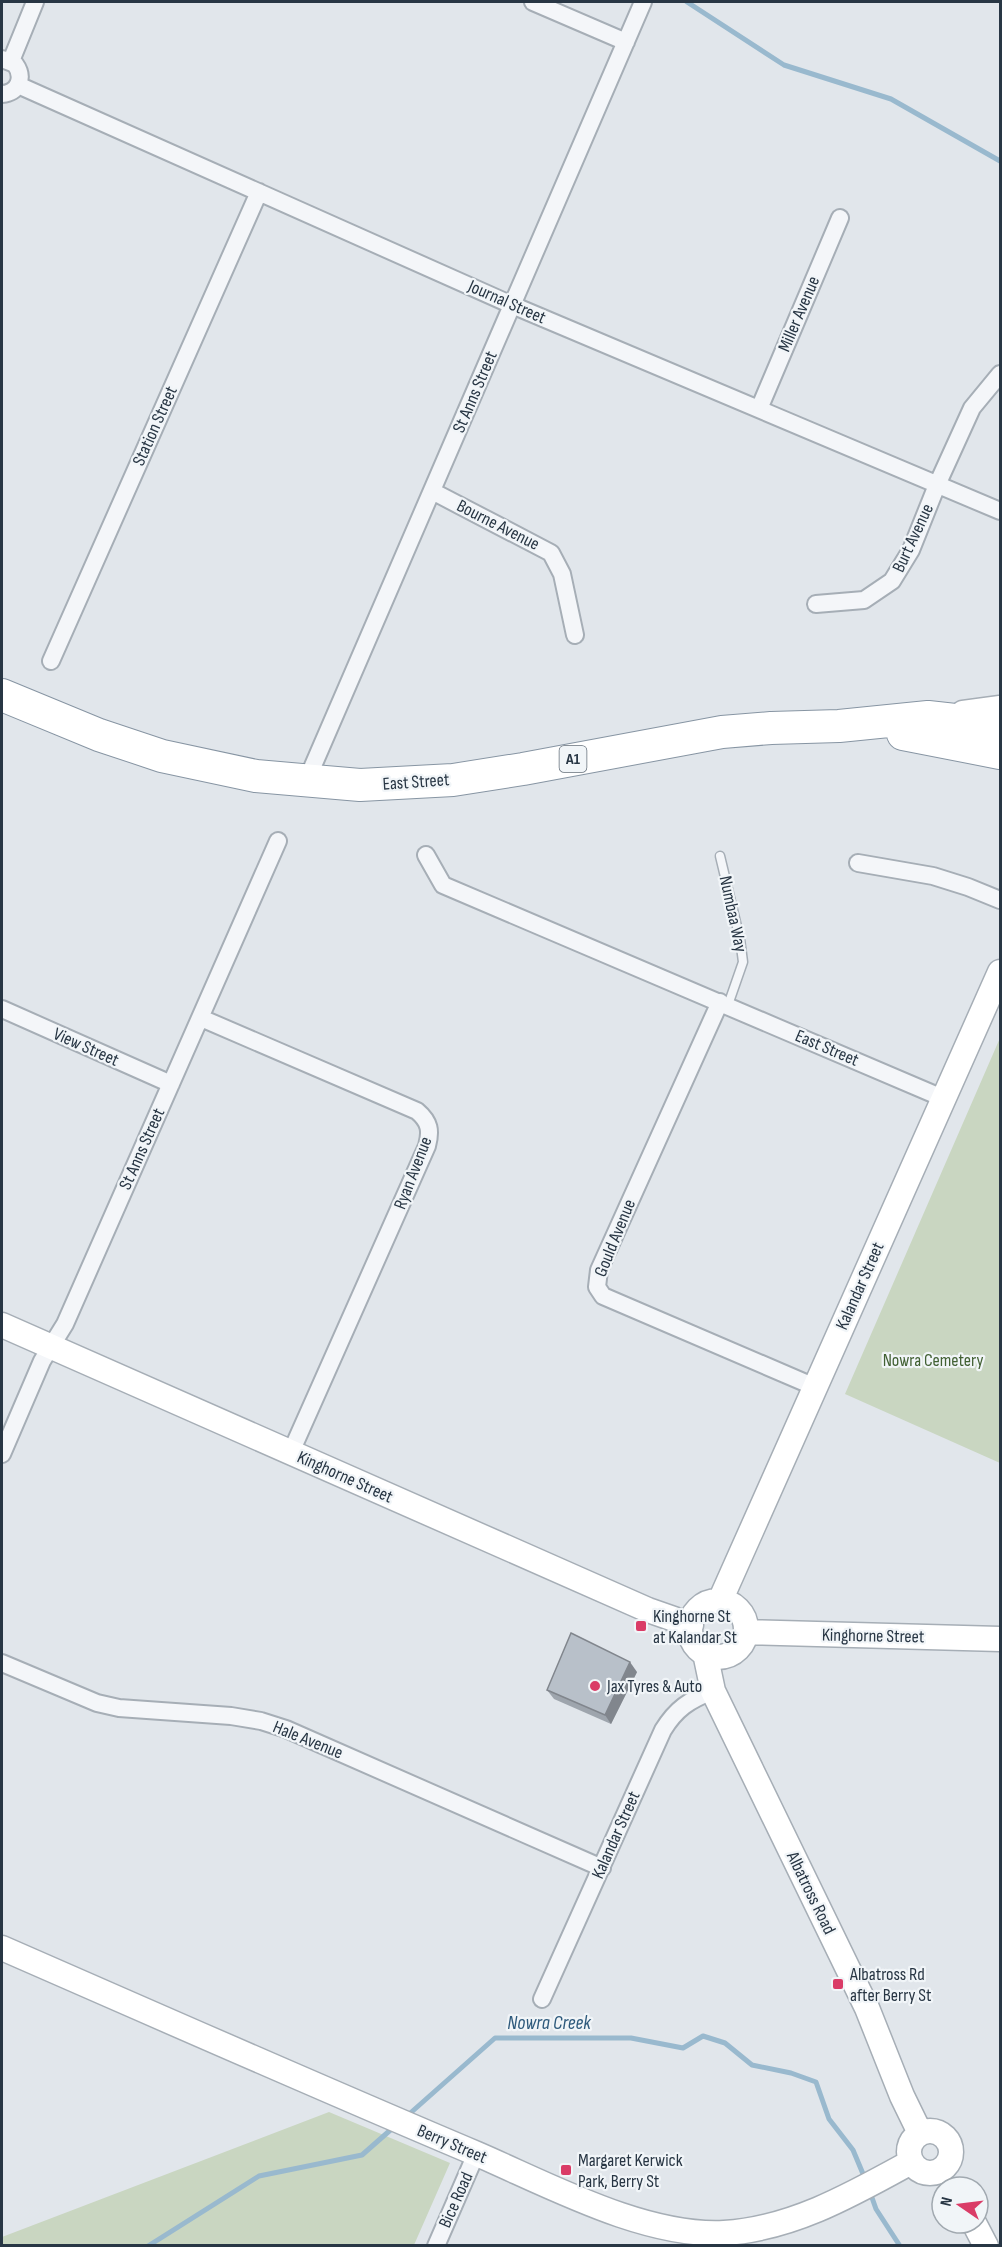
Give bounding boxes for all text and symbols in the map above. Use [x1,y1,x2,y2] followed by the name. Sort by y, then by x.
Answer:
[774,273,824,355] street label: Miller Avenue
[464,275,549,329] street label: Journal Street
[448,347,502,436] street label: St Anns Street
[128,382,182,469] street label: Station Street
[453,495,543,555] street label: Bourne Avenue
[888,500,938,576] street label: Burt Avenue
[560,746,586,772] road number: A1
[382,769,451,795] street label: East Street
[715,874,751,954] street label: Numbaa Way
[50,1023,123,1071] street label: View Street
[792,1025,862,1071] street label: East Street
[115,1105,169,1193] street label: St Anns Street
[390,1134,436,1212] street label: Ryan Avenue
[590,1196,640,1280] street label: Gould Avenue
[831,1239,889,1333] street label: Kalandar Street
[883,1350,983,1371] park label: Nowra Cemetery
[294,1447,397,1508] street label: Kinghorne Street
[653,1606,737,1648] place label: Kinghorne St at Kalandar St
[634,1619,648,1633] marker: Kinghorne St at Kalandar St
[822,1625,925,1647] street label: Kinghorne Street
[606,1676,702,1697] place label: Jax Tyres & Auto
[588,1679,602,1693] marker: Jax Tyres & Auto
[270,1716,346,1764] street label: Hale Avenue
[587,1788,645,1882] street label: Kalandar Street
[782,1847,840,1938] street label: Albatross Road
[849,1964,932,2006] place label: Albatross Rd after Berry St
[831,1977,845,1991] marker: Albatross Rd after Berry St
[507,2011,591,2035] water label: Nowra Creek
[414,2120,490,2168] street label: Berry Street
[578,2150,683,2192] place label: Margaret Kerwick Park, Berry St
[559,2163,573,2177] marker: Margaret Kerwick Park, Berry St
[434,2169,478,2231] street label: Bice Road
[930,2175,990,2235] north arrow
[937,2195,957,2208] text: N

